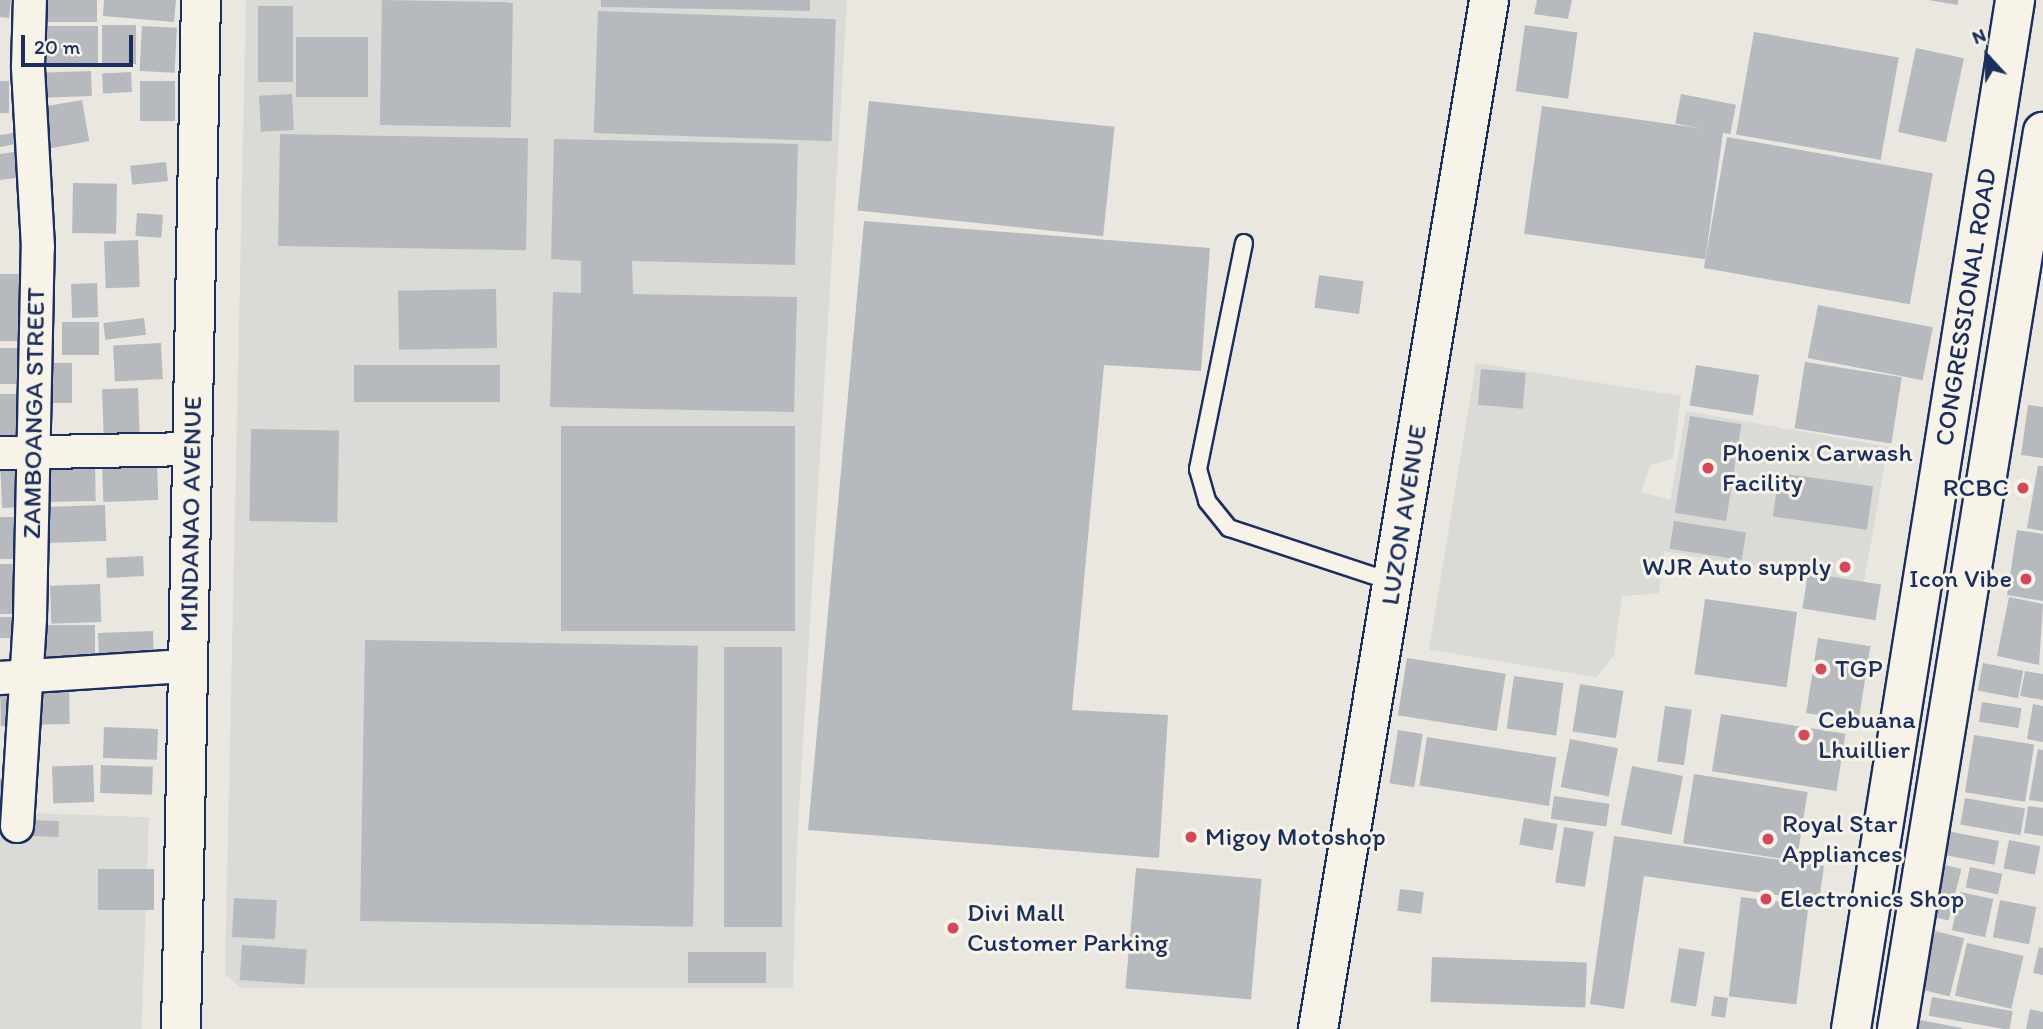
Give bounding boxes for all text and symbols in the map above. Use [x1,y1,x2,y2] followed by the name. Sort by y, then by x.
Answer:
[24,21,136,65] scale bar
[1952,21,2022,91] north arrow
[1969,23,1989,49] text: N
[34,34,80,59] text: 20 m
[1929,166,2003,448] street label: CONGRESSIONAL ROAD
[16,287,52,539] street label: ZAMBOANGA STREET
[173,396,209,632] street label: MINDANAO AVENUE
[1374,423,1434,607] street label: LUZON AVENUE
[1722,437,1912,498] place label: Phoenix Carwash Facility
[1700,460,1716,476] marker: Phoenix Carwash Facility
[1943,472,2009,504] place label: RCBC
[2015,480,2031,496] marker: RCBC
[1643,551,1831,583] place label: WJR Auto supply
[1837,559,1853,575] marker: WJR Auto supply
[1909,563,2012,595] place label: Icon Vibe
[2018,571,2034,587] marker: Icon Vibe
[1835,653,1883,685] place label: TGP
[1813,661,1829,677] marker: TGP
[1818,704,1916,766] place label: Cebuana Lhuillier
[1796,727,1812,743] marker: Cebuana Lhuillier
[1782,808,1903,870] place label: Royal Star Appliances
[1205,821,1386,853] place label: Migoy Motoshop
[1183,829,1199,845] marker: Migoy Motoshop
[1760,831,1776,847] marker: Royal Star Appliances
[1780,883,1964,915] place label: Electronics Shop
[1758,891,1774,907] marker: Electronics Shop
[967,897,1169,958] place label: Divi Mall Customer Parking
[945,920,961,936] marker: Divi Mall Customer Parking

